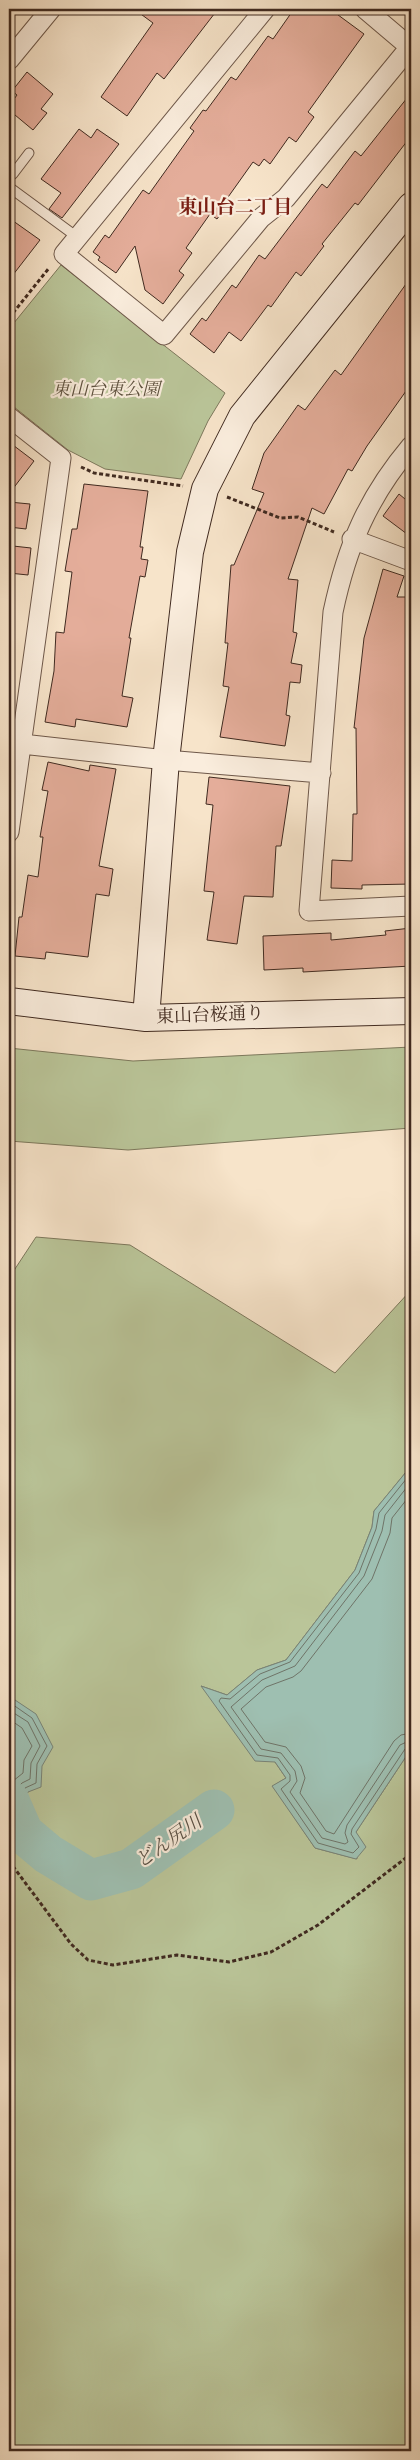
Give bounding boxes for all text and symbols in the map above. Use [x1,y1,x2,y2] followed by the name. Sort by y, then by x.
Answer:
[178,195,292,221] district label: 東山台二丁目
[52,378,163,403] park label: 東山台東公園
[156,1002,264,1030] street label: 東山台桜通り
[130,1808,209,1874] water label: どん尻川

